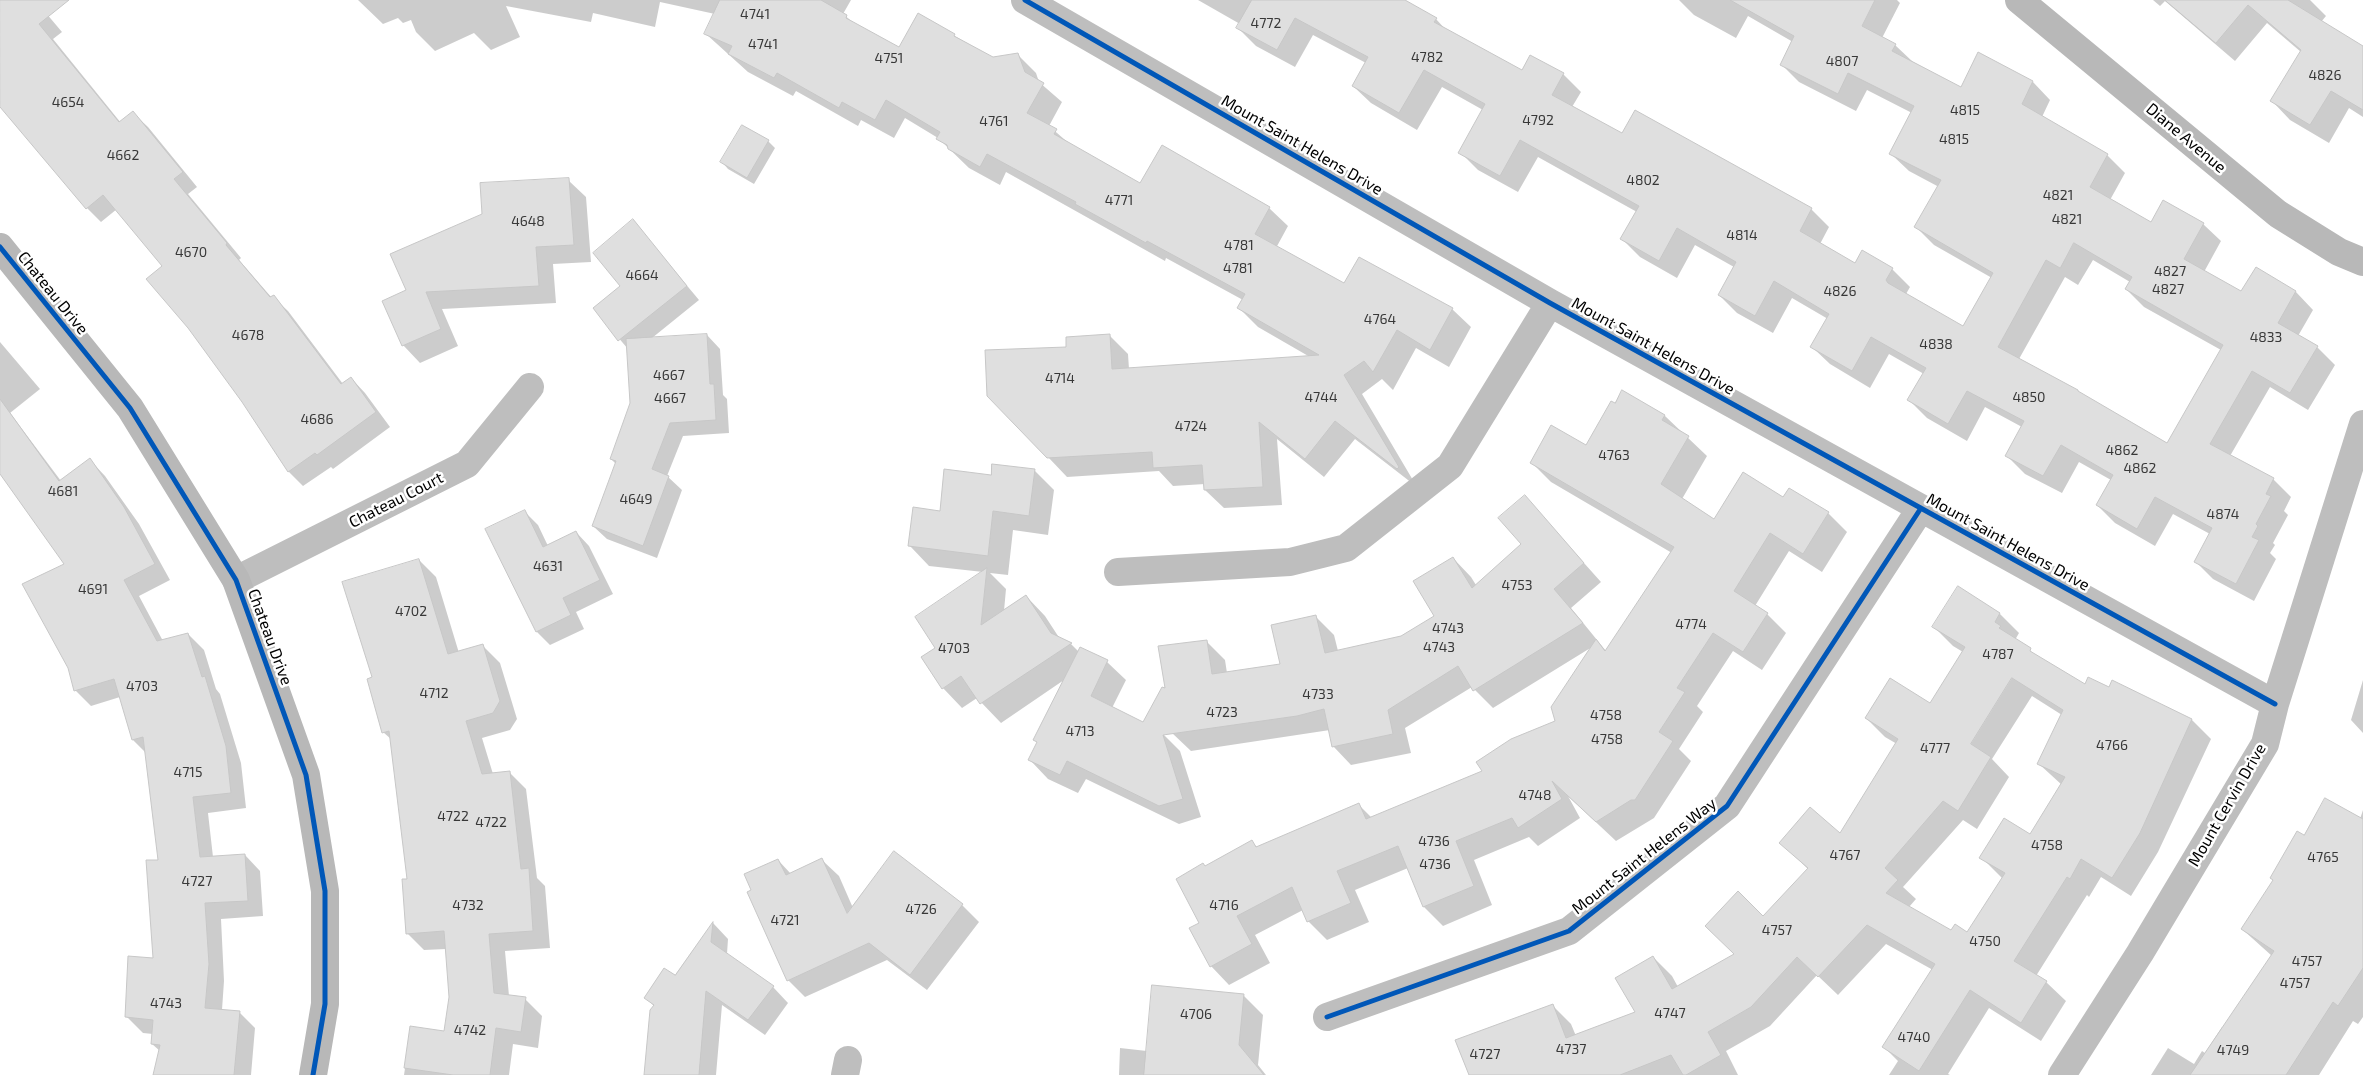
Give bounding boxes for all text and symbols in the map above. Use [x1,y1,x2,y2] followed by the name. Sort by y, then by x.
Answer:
[740,6,770,22] house number: 4741
[1251,15,1281,31] house number: 4772
[748,36,778,52] house number: 4741
[1411,49,1443,65] house number: 4782
[875,50,903,66] house number: 4751
[1826,53,1858,69] house number: 4807
[2309,67,2341,83] house number: 4826
[1218,91,1386,199] street label: Mount Saint Helens Drive
[52,94,84,110] house number: 4654
[2142,99,2230,177] street label: Diane Avenue
[1950,102,1980,118] house number: 4815
[1522,112,1554,128] house number: 4792
[979,113,1009,129] house number: 4761
[1939,131,1969,147] house number: 4815
[107,147,139,163] house number: 4662
[1626,172,1660,188] house number: 4802
[2043,187,2073,203] house number: 4821
[1105,192,1133,208] house number: 4771
[2052,211,2082,227] house number: 4821
[511,213,545,229] house number: 4648
[1726,227,1758,243] house number: 4814
[1224,237,1254,253] house number: 4781
[175,244,207,260] house number: 4670
[14,248,92,338] street label: Chateau Drive
[1223,260,1253,276] house number: 4781
[2154,263,2186,279] house number: 4827
[625,267,659,283] house number: 4664
[2152,281,2184,297] house number: 4827
[1824,283,1856,299] house number: 4826
[1568,293,1738,399] street label: Mount Saint Helens Drive
[1364,311,1396,327] house number: 4764
[232,327,264,343] house number: 4678
[2250,329,2282,345] house number: 4833
[1919,336,1953,352] house number: 4838
[653,367,685,383] house number: 4667
[1045,370,1075,386] house number: 4714
[1305,389,1337,405] house number: 4744
[2012,389,2046,405] house number: 4850
[654,390,686,406] house number: 4667
[300,411,334,427] house number: 4686
[1175,418,1207,434] house number: 4724
[2106,442,2138,458] house number: 4862
[1598,447,1630,463] house number: 4763
[2124,460,2156,476] house number: 4862
[346,468,446,532] street label: Chateau Court
[48,483,78,499] house number: 4681
[1923,489,2093,595] street label: Mount Saint Helens Drive
[619,491,653,507] house number: 4649
[2207,506,2239,522] house number: 4874
[533,558,563,574] house number: 4631
[1501,577,1533,593] house number: 4753
[78,581,108,597] house number: 4691
[244,586,296,688] street label: Chateau Drive
[395,603,427,619] house number: 4702
[1675,616,1707,632] house number: 4774
[1432,620,1464,636] house number: 4743
[1423,639,1455,655] house number: 4743
[938,640,970,656] house number: 4703
[1982,646,2014,662] house number: 4787
[126,678,158,694] house number: 4703
[419,685,449,701] house number: 4712
[1302,686,1334,702] house number: 4733
[1206,704,1238,720] house number: 4723
[1590,707,1622,723] house number: 4758
[1065,723,1095,739] house number: 4713
[1591,731,1623,747] house number: 4758
[2096,737,2128,753] house number: 4766
[1920,740,1950,756] house number: 4777
[2184,740,2270,870] street label: Mount Cervin Drive
[174,764,202,780] house number: 4715
[1519,787,1551,803] house number: 4748
[1568,794,1720,918] street label: Mount Saint Helens Way
[437,808,469,824] house number: 4722
[475,814,507,830] house number: 4722
[1418,833,1450,849] house number: 4736
[2031,837,2063,853] house number: 4758
[1830,847,1860,863] house number: 4767
[2307,849,2339,865] house number: 4765
[1419,856,1451,872] house number: 4736
[182,873,212,889] house number: 4727
[452,897,484,913] house number: 4732
[1209,897,1239,913] house number: 4716
[905,901,937,917] house number: 4726
[770,912,800,928] house number: 4721
[1762,922,1792,938] house number: 4757
[1969,933,2001,949] house number: 4750
[2292,953,2322,969] house number: 4757
[2280,975,2310,991] house number: 4757
[150,995,182,1011] house number: 4743
[1654,1005,1686,1021] house number: 4747
[1180,1006,1212,1022] house number: 4706
[454,1022,486,1038] house number: 4742
[1898,1029,1930,1045] house number: 4740
[1556,1041,1586,1057] house number: 4737
[2217,1042,2249,1058] house number: 4749
[1470,1046,1500,1062] house number: 4727

